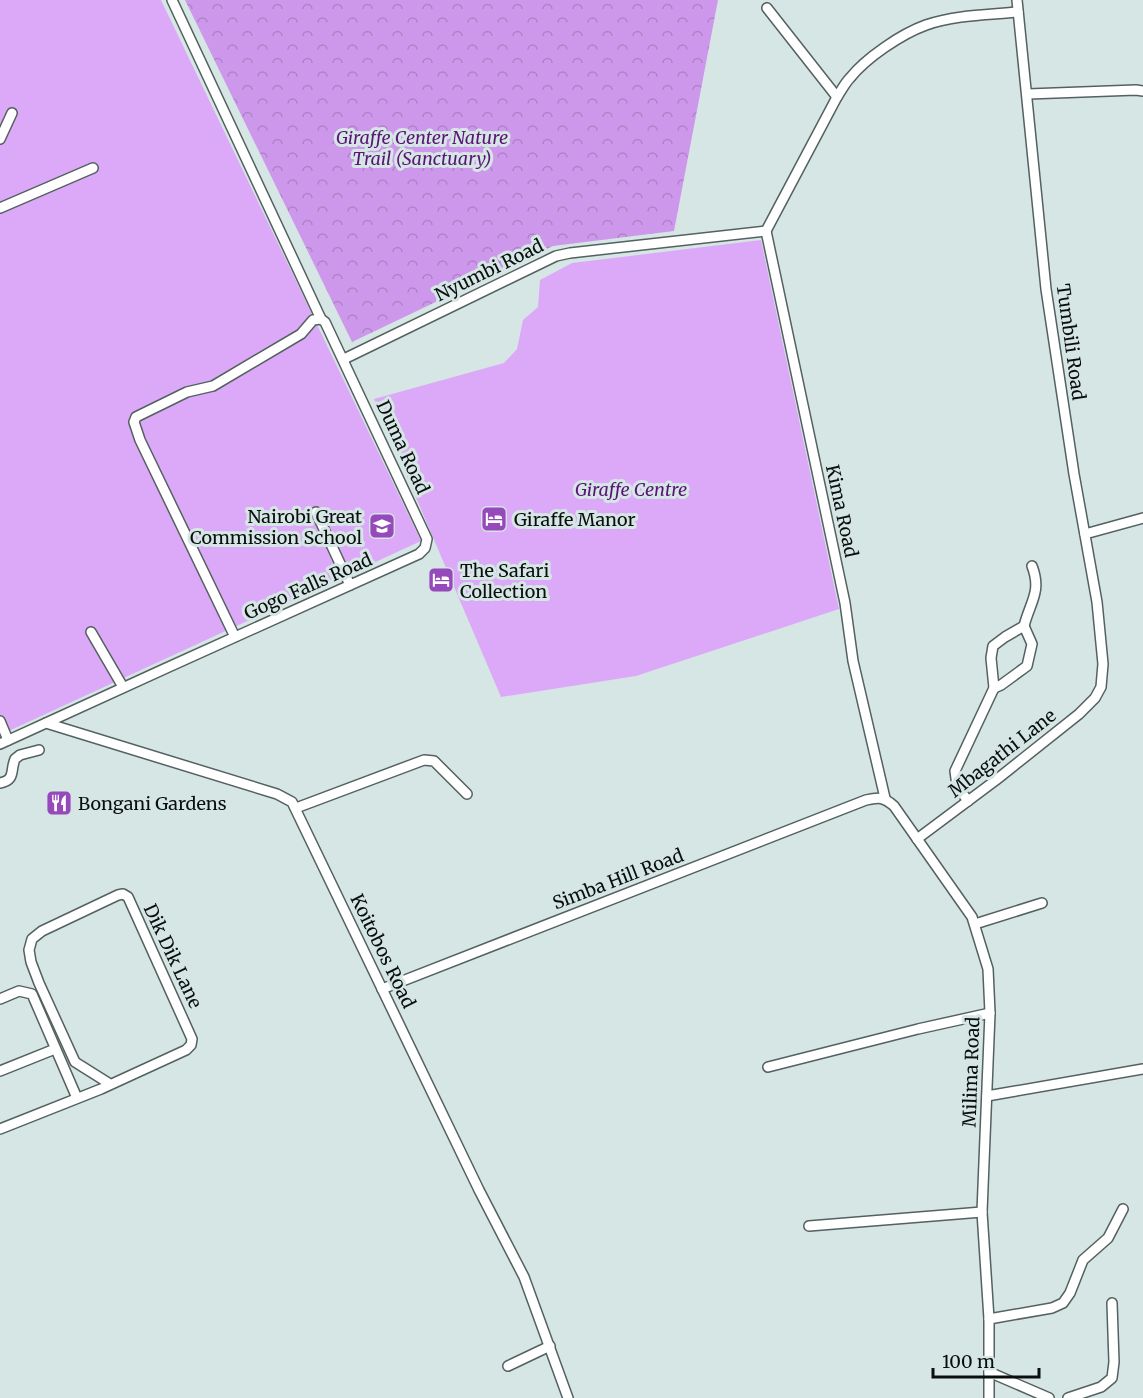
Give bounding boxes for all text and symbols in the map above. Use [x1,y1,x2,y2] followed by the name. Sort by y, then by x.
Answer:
[336,126,508,170] park label: Giraffe Center Nature Trail (Sanctuary)
[431,234,547,306] street label: Nyumbi Road
[1051,282,1091,402] street label: Tumbili Road
[371,397,435,498] street label: Duma Road
[821,463,863,560] street label: Kima Road
[575,478,687,501] park label: Giraffe Centre
[479,504,509,534] hotel icon: Giraffe Manor
[190,505,362,549] place label: Nairobi Great Commission School
[514,508,636,531] place label: Giraffe Manor
[367,511,397,541] school or university icon: Nairobi Great Commission School
[241,547,376,624] street label: Gogo Falls Road
[460,559,549,603] place label: The Safari Collection
[426,565,456,595] hotel icon: The Safari Collection
[944,704,1060,802] street label: Mbagathi Lane
[44,788,74,818] restaurant icon: Bongani Gardens
[78,792,227,815] place label: Bongani Gardens
[549,843,687,914] street label: Simba Hill Road
[345,890,421,1012] street label: Koitobos Road
[139,900,207,1012] street label: Dik Dik Lane
[958,1016,984,1128] street label: Milima Road
[933,1341,1040,1379] scale bar
[942,1350,995,1373] text: 100 m

